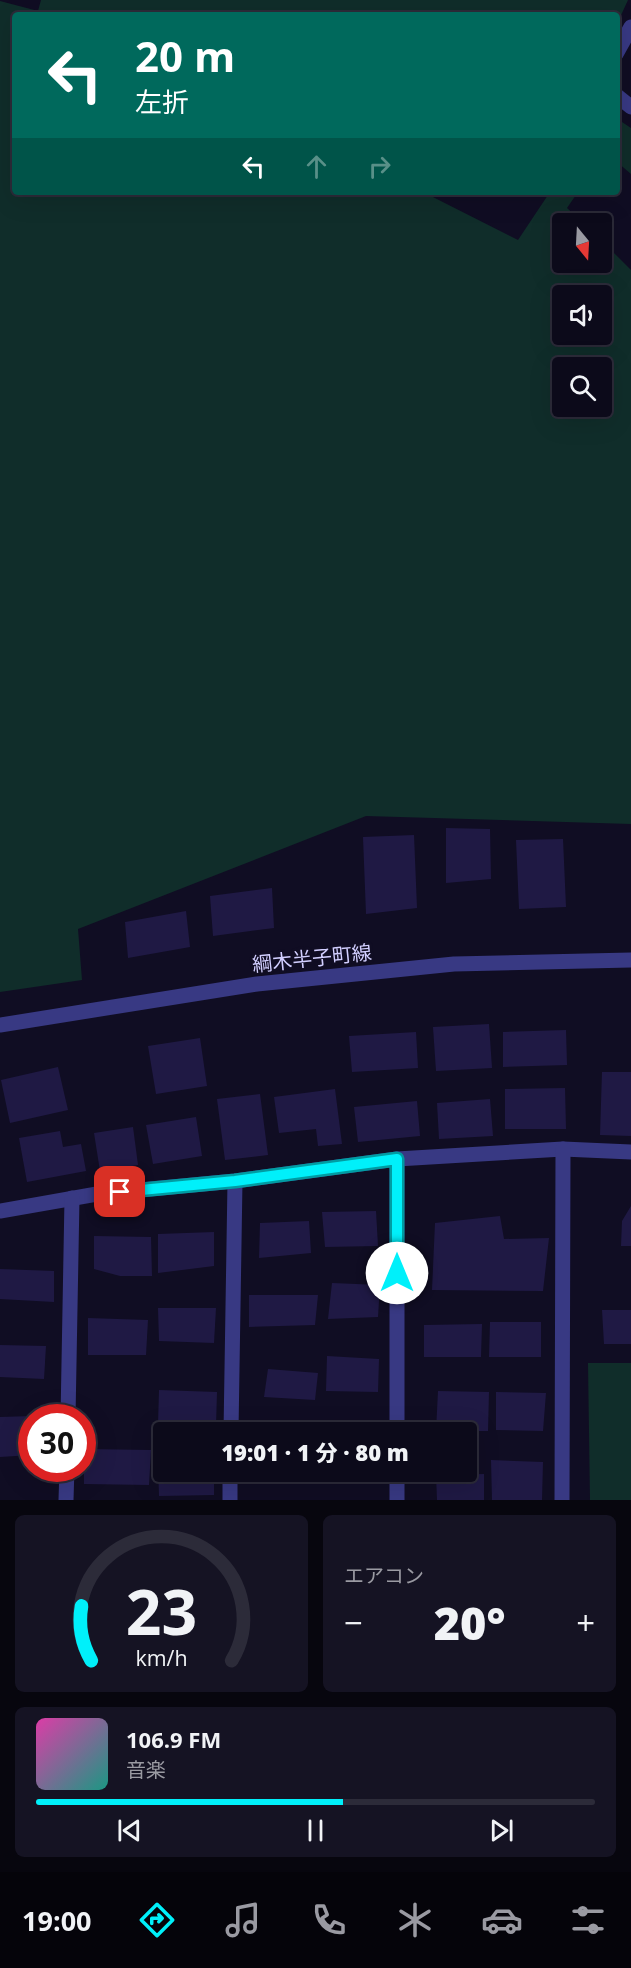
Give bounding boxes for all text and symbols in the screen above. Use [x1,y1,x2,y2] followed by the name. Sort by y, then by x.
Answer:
[135,27,235,84] text: 20 m
[36,36,114,114] icon: left
[135,83,189,120] text: 左折
[237,150,270,183] icon: left
[300,150,333,183] icon: ahead
[363,150,396,183] icon: right
[552,213,612,273] north arrow
[552,213,612,417] map controls
[552,285,612,345] button: sound
[552,357,612,417] button: search
[251,938,373,978] street label: 綱木半子町線
[94,1166,145,1217] pin
[103,1175,136,1208] icon: arrive
[365,1241,429,1305] position arrow
[18,1404,96,1482] speed limit sign: 30
[221,1437,409,1467] text: 19:01 · 1 分 · 80 m
[344,1562,424,1589] text: エアコン
[126,1568,197,1653] text: 23
[434,1592,505,1653] text: 20°
[344,1600,363,1645] text: −
[576,1600,595,1645] text: +
[135,1643,188,1672] text: km/h
[126,1724,221,1754] text: 106.9 FM
[126,1756,166,1783] text: 音楽
[113,1814,146,1847] icon: previous
[299,1814,332,1847] icon: pause
[485,1814,518,1847] icon: next
[136,1899,178,1941] icon: directions
[222,1899,264,1941] icon: music
[308,1899,350,1941] icon: phone
[394,1899,436,1941] icon: climate
[481,1899,523,1941] icon: car
[567,1899,609,1941] icon: filters
[22,1902,92,1939] text: 19:00

